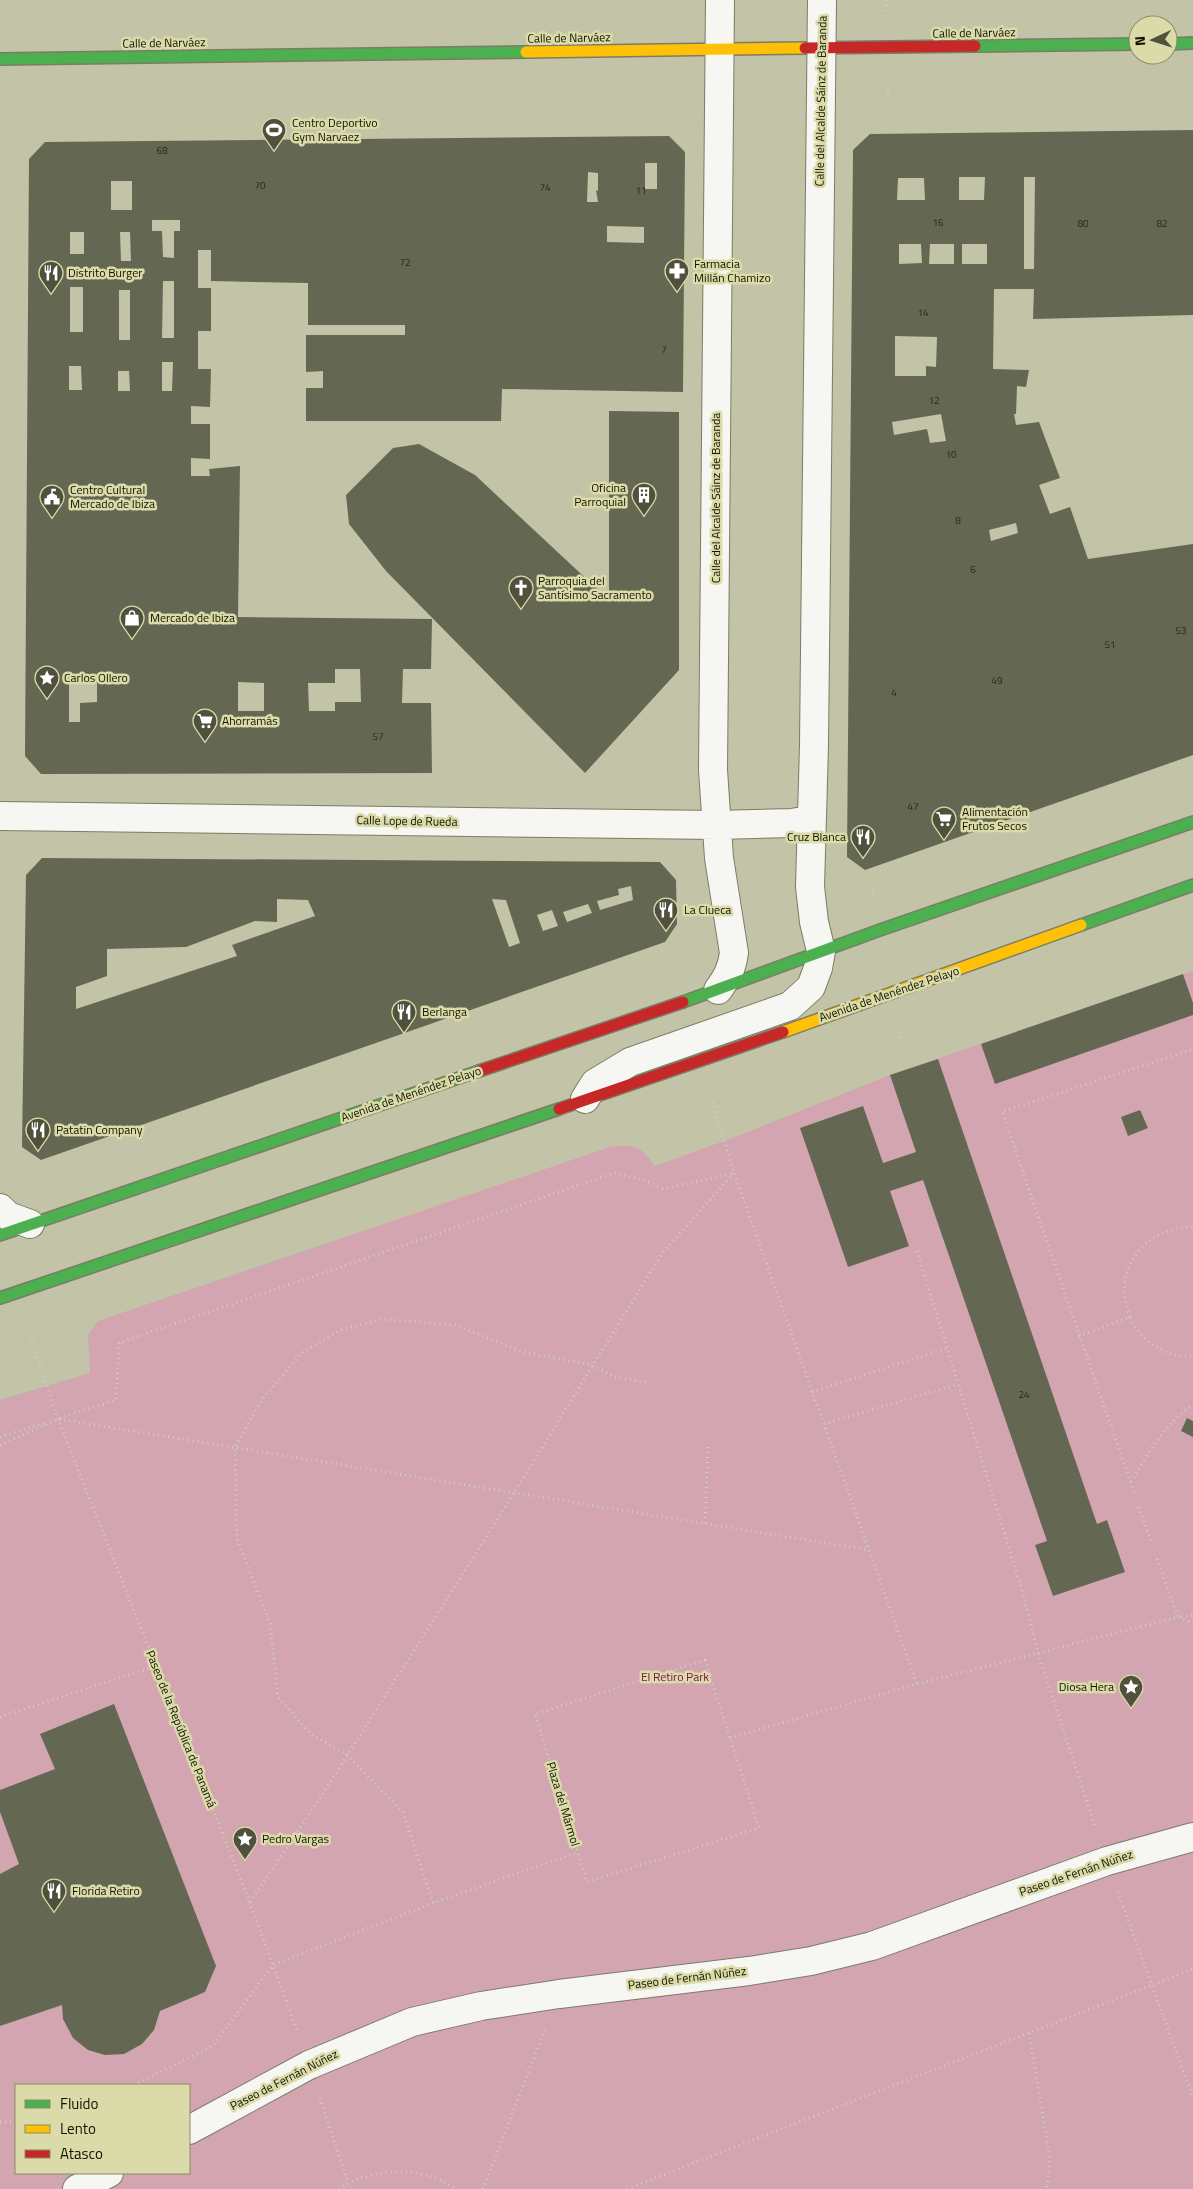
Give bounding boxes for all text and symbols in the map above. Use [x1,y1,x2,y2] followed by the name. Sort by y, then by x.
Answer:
[810,15,831,186] street label: Calle del Alcalde Sáinz de Baranda
[1128,15,1178,65] north arrow
[932,22,1016,43] street label: Calle de Narváez
[527,27,611,48] street label: Calle de Narváez
[122,32,206,53] street label: Calle de Narváez
[1129,35,1150,47] text: N
[292,113,378,146] place label: Centro Deportivo Gym Narvaez
[261,117,287,151] sports icon: Centro Deportivo Gym Narvaez
[156,143,168,158] house number: 68
[254,178,266,193] house number: 70
[539,180,551,195] house number: 74
[635,183,647,198] house number: 11
[932,215,944,230] house number: 16
[1077,216,1089,231] house number: 80
[1156,216,1168,231] house number: 82
[694,254,771,287] place label: Farmacia Millán Chamizo
[399,255,411,270] house number: 72
[664,258,690,292] pharmacy icon: Farmacia Millán Chamizo
[38,260,64,294] restaurant icon: Distrito Burger
[68,263,142,282] place label: Distrito Burger
[917,305,929,320] house number: 14
[661,342,667,357] house number: 7
[928,393,940,408] house number: 12
[706,413,725,583] street label: Calle del Alcalde Sáinz de Baranda
[945,447,957,462] house number: 10
[574,478,626,511] place label: Oficina Parroquial
[70,480,155,513] place label: Centro Cultural Mercado de Ibiza
[631,482,657,516] building icon: Oficina Parroquial
[39,484,65,518] public building icon: Centro Cultural Mercado de Ibiza
[955,513,961,528] house number: 8
[970,562,976,577] house number: 6
[538,571,652,604] place label: Parroquia del Santísimo Sacramento
[508,575,534,609] church icon: Parroquia del Santísimo Sacramento
[119,605,145,639] shop icon: Mercado de Ibiza
[150,608,235,627] place label: Mercado de Ibiza
[1175,623,1187,638] house number: 53
[1104,637,1116,652] house number: 51
[34,665,60,699] place icon: Carlos Ollero
[64,668,128,687] place label: Carlos Ollero
[991,673,1003,688] house number: 49
[891,685,897,700] house number: 4
[192,708,218,742] supermarket icon: Ahorramás
[222,711,278,730] place label: Ahorramás
[372,729,384,744] house number: 57
[907,799,919,814] house number: 47
[962,802,1028,835] place label: Alimentación Frutos Secos
[931,806,957,840] supermarket icon: Alimentación Frutos Secos
[356,810,458,831] street label: Calle Lope de Rueda
[850,824,876,858] restaurant icon: Cruz Blanca
[787,827,846,846] place label: Cruz Blanca
[653,897,679,931] restaurant icon: La Clueca
[684,900,731,919] place label: La Clueca
[816,961,962,1026] street label: Avenida de Menéndez Pelayo
[391,999,417,1033] restaurant icon: Berlanga
[422,1002,467,1021] place label: Berlanga
[338,1061,484,1126] street label: Avenida de Menéndez Pelayo
[25,1117,51,1151] restaurant icon: Patatin Company
[56,1120,143,1139] place label: Patatin Company
[1018,1387,1030,1402] house number: 24
[141,1647,222,1810] street label: Paseo de la República de Panamá
[641,1667,709,1686] park label: El Retiro Park
[1118,1674,1144,1708] place icon: Diosa Hera
[1059,1677,1114,1696] place label: Diosa Hera
[542,1759,585,1848] street label: Plaza del Mármol
[232,1826,258,1860] place icon: Pedro Vargas
[262,1829,329,1848] place label: Pedro Vargas
[1016,1844,1135,1901] street label: Paseo de Fernán Núñez
[41,1878,67,1912] restaurant icon: Florida Retiro
[72,1881,140,1900] place label: Florida Retiro
[627,1961,747,1994] street label: Paseo de Fernán Núñez
[226,2044,341,2115] street label: Paseo de Fernán Núñez
[15,2084,190,2174] legend
[60,2092,99,2115] text: Fluido
[60,2117,96,2140] text: Lento
[60,2142,103,2165] text: Atasco

